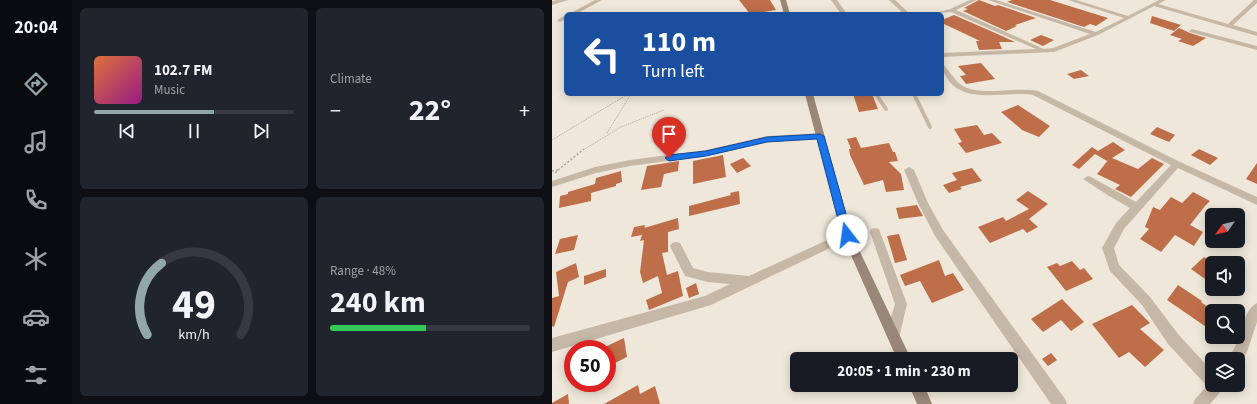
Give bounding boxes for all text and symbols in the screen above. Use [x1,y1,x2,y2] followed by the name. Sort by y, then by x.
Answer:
[14,15,58,40] text: 20:04
[642,22,716,62] text: 110 m
[576,28,628,80] icon: left
[642,59,704,84] text: Turn left
[154,60,212,81] text: 102.7 FM
[22,70,50,98] icon: directions
[330,70,372,88] text: Climate
[154,81,185,99] text: Music
[409,89,451,132] text: 22°
[330,95,341,127] text: −
[519,95,530,127] text: +
[652,117,686,158] pin
[116,120,138,142] icon: previous
[183,120,205,142] icon: pause
[250,120,272,142] icon: next
[658,123,680,145] icon: arrive
[22,128,50,156] icon: music
[22,186,50,214] icon: phone
[1205,208,1245,248] north arrow
[1205,208,1245,392] map controls
[826,214,868,256] position arrow
[22,245,50,273] icon: climate
[1205,256,1245,296] button: sound
[330,262,396,280] text: Range · 48%
[172,274,216,334] text: 49
[330,281,426,324] text: 240 km
[22,303,50,331] icon: car
[1205,304,1245,344] button: search
[178,323,210,344] text: km/h
[564,340,616,392] speed limit sign: 50
[1205,352,1245,392] button: layers
[22,361,50,389] icon: filters
[837,361,971,382] text: 20:05 · 1 min · 230 m

